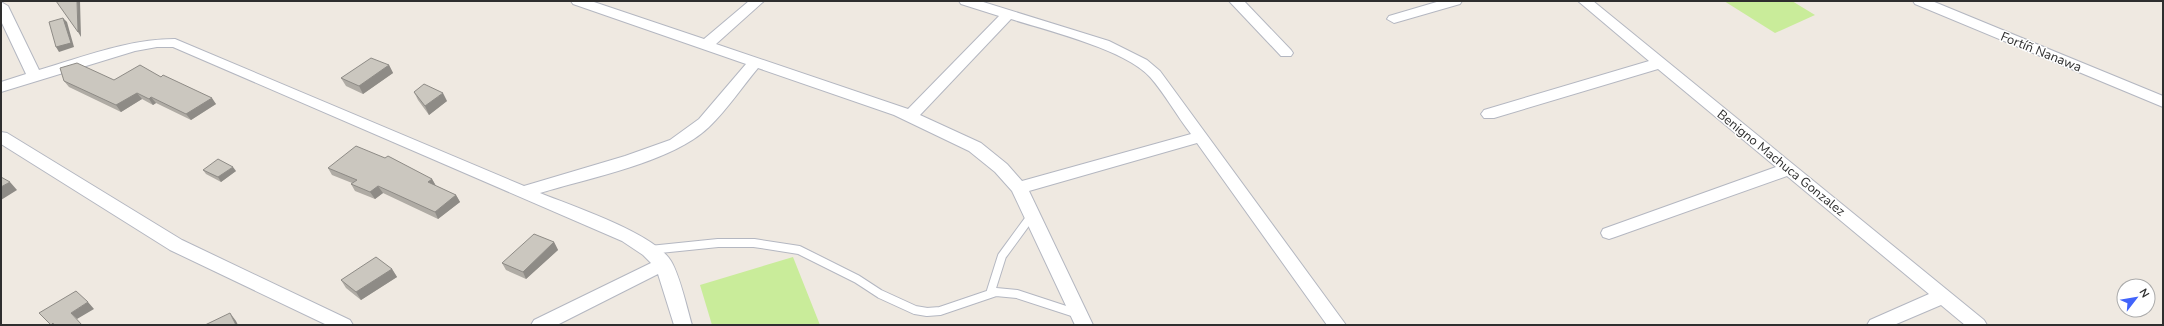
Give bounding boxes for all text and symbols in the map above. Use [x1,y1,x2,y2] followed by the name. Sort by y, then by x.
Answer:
[1998,28,2084,76] street label: Fortíñ Nanawa
[1713,106,1849,220] street label: Benigno Machuca Gonzalez
[2116,278,2156,318] north arrow
[2136,286,2153,300] text: N

